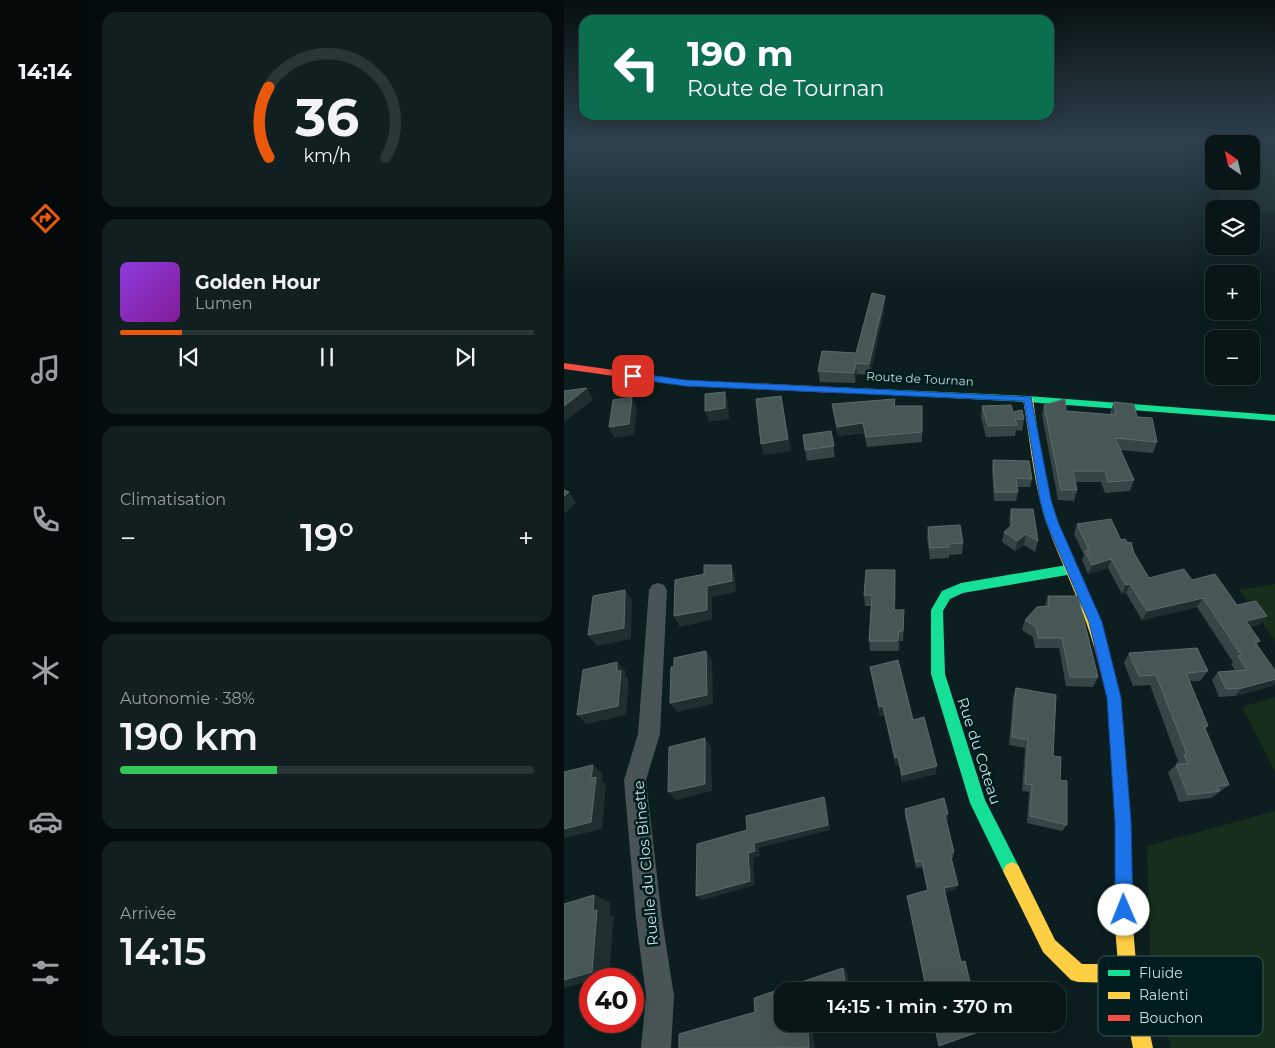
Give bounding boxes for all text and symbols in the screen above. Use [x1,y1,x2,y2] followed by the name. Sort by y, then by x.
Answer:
[687,32,793,75] text: 190 m
[604,35,669,100] icon: left
[18,58,72,85] text: 14:14
[687,75,884,102] text: Route de Tournan
[294,86,359,149] text: 36
[1205,135,1260,190] north arrow
[1205,135,1260,385] map controls
[303,145,351,166] text: km/h
[1205,200,1260,255] button: layers
[28,201,63,236] icon: directions
[1205,265,1260,320] button: +
[195,271,321,294] text: Golden Hour
[195,294,253,313] text: Lumen
[1205,330,1260,385] button: −
[175,343,203,371] icon: previous
[313,343,341,371] icon: pause
[451,343,479,371] icon: next
[28,352,63,387] icon: music
[612,355,654,397] pin
[619,362,647,390] icon: arrive
[866,368,974,389] street label: Route de Tournan
[120,490,226,509] text: Climatisation
[28,502,63,537] icon: phone
[300,514,354,561] text: 19°
[120,521,136,555] text: −
[518,521,534,555] text: +
[28,653,63,688] icon: climate
[120,689,255,708] text: Autonomie · 38%
[953,695,1006,807] street label: Rue du Coteau
[120,713,258,760] text: 190 km
[629,780,662,946] street label: Ruelle du Clos Binette
[28,804,63,839] icon: car
[1097,883,1149,935] position arrow
[120,904,176,923] text: Arrivée
[120,928,207,975] text: 14:15
[28,955,63,990] icon: filters
[1098,956,1263,1036] legend
[1139,964,1183,982] text: Fluide
[579,968,644,1033] speed limit sign: 40
[1139,986,1188,1004] text: Ralenti
[827,995,1013,1018] text: 14:15 · 1 min · 370 m
[1139,1009,1203,1027] text: Bouchon

